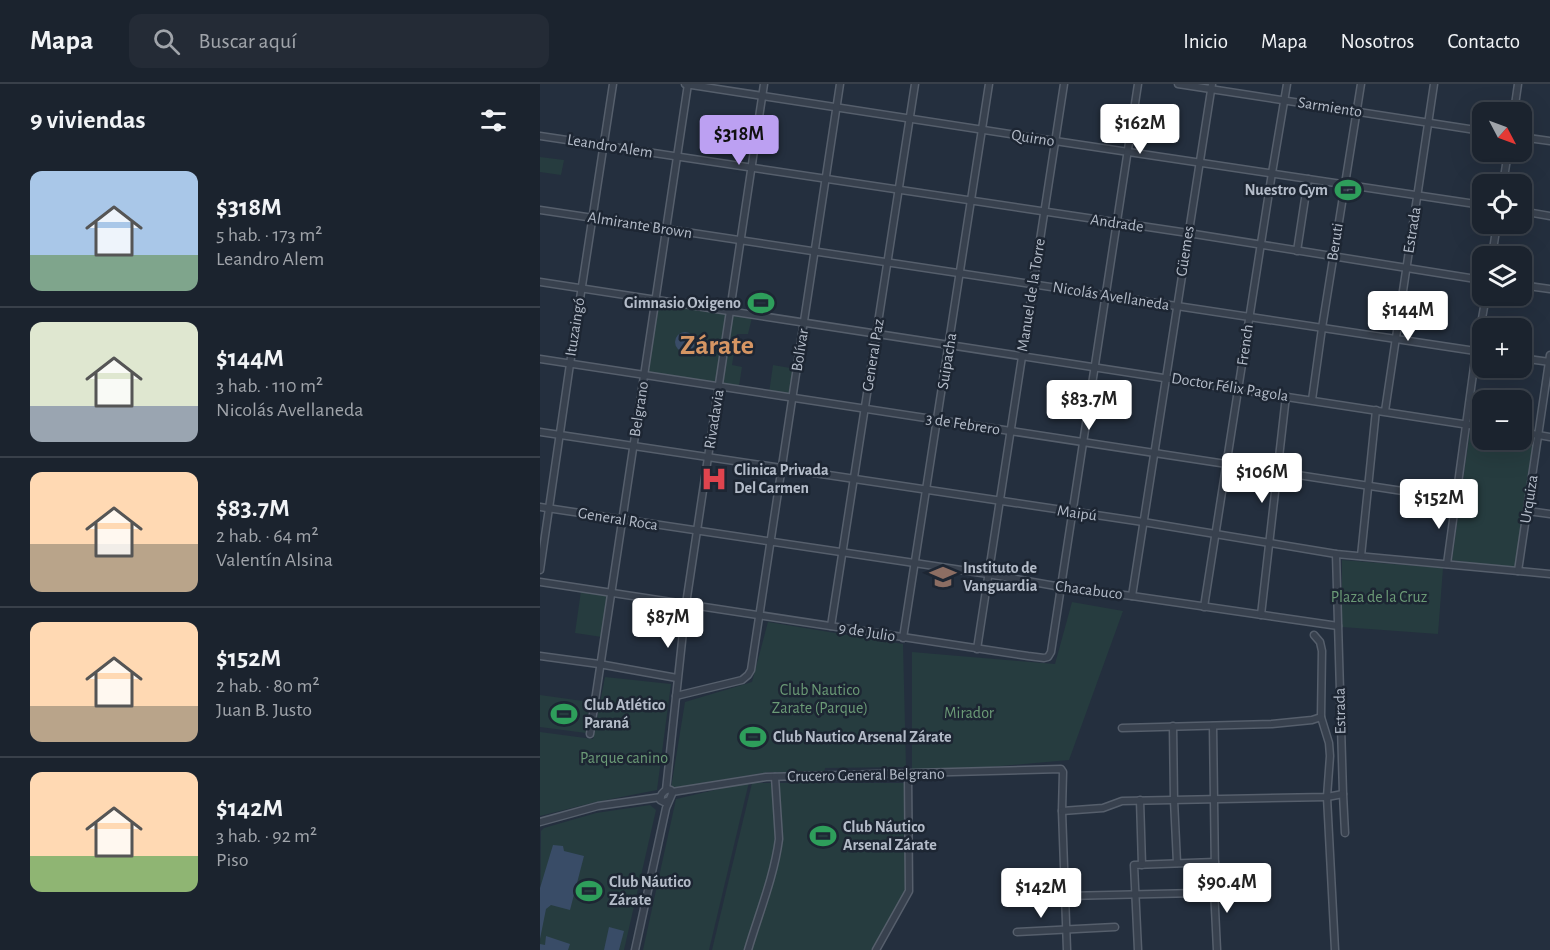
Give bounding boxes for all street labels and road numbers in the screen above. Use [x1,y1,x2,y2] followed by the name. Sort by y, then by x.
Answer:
[1297,94,1363,120] street label: Sarmiento
[1010,127,1056,150] street label: Quirno
[566,131,654,161] street label: Leandro Alem
[1400,206,1424,254] street label: Estrada
[587,209,693,241] street label: Almirante Brown
[1089,211,1145,235] street label: Andrade
[1324,222,1346,262] street label: Beruti
[1173,225,1197,277] street label: Güemes
[1014,237,1048,353] street label: Manuel de la Torre
[1051,279,1171,313] street label: Nicolás Avellaneda
[562,296,588,357] street label: Ituzaingó
[859,317,887,392] street label: General Paz
[1234,323,1256,367] street label: French
[789,327,811,372] street label: Bolívar
[935,332,959,390] street label: Suipacha
[1170,370,1290,404] street label: Doctor Félix Pagola
[627,380,651,438] street label: Belgrano
[701,388,727,450] street label: Rivadavia
[925,410,1001,438] street label: 3 de Febrero
[1517,474,1541,524] street label: Urquiza
[1056,502,1098,524] street label: Maipú
[577,505,659,533] street label: General Roca
[1054,578,1124,602] street label: Chacabuco
[838,620,897,644] street label: 9 de Julio
[1332,687,1348,735] street label: Estrada
[787,766,945,784] street label: Crucero General Belgrano

